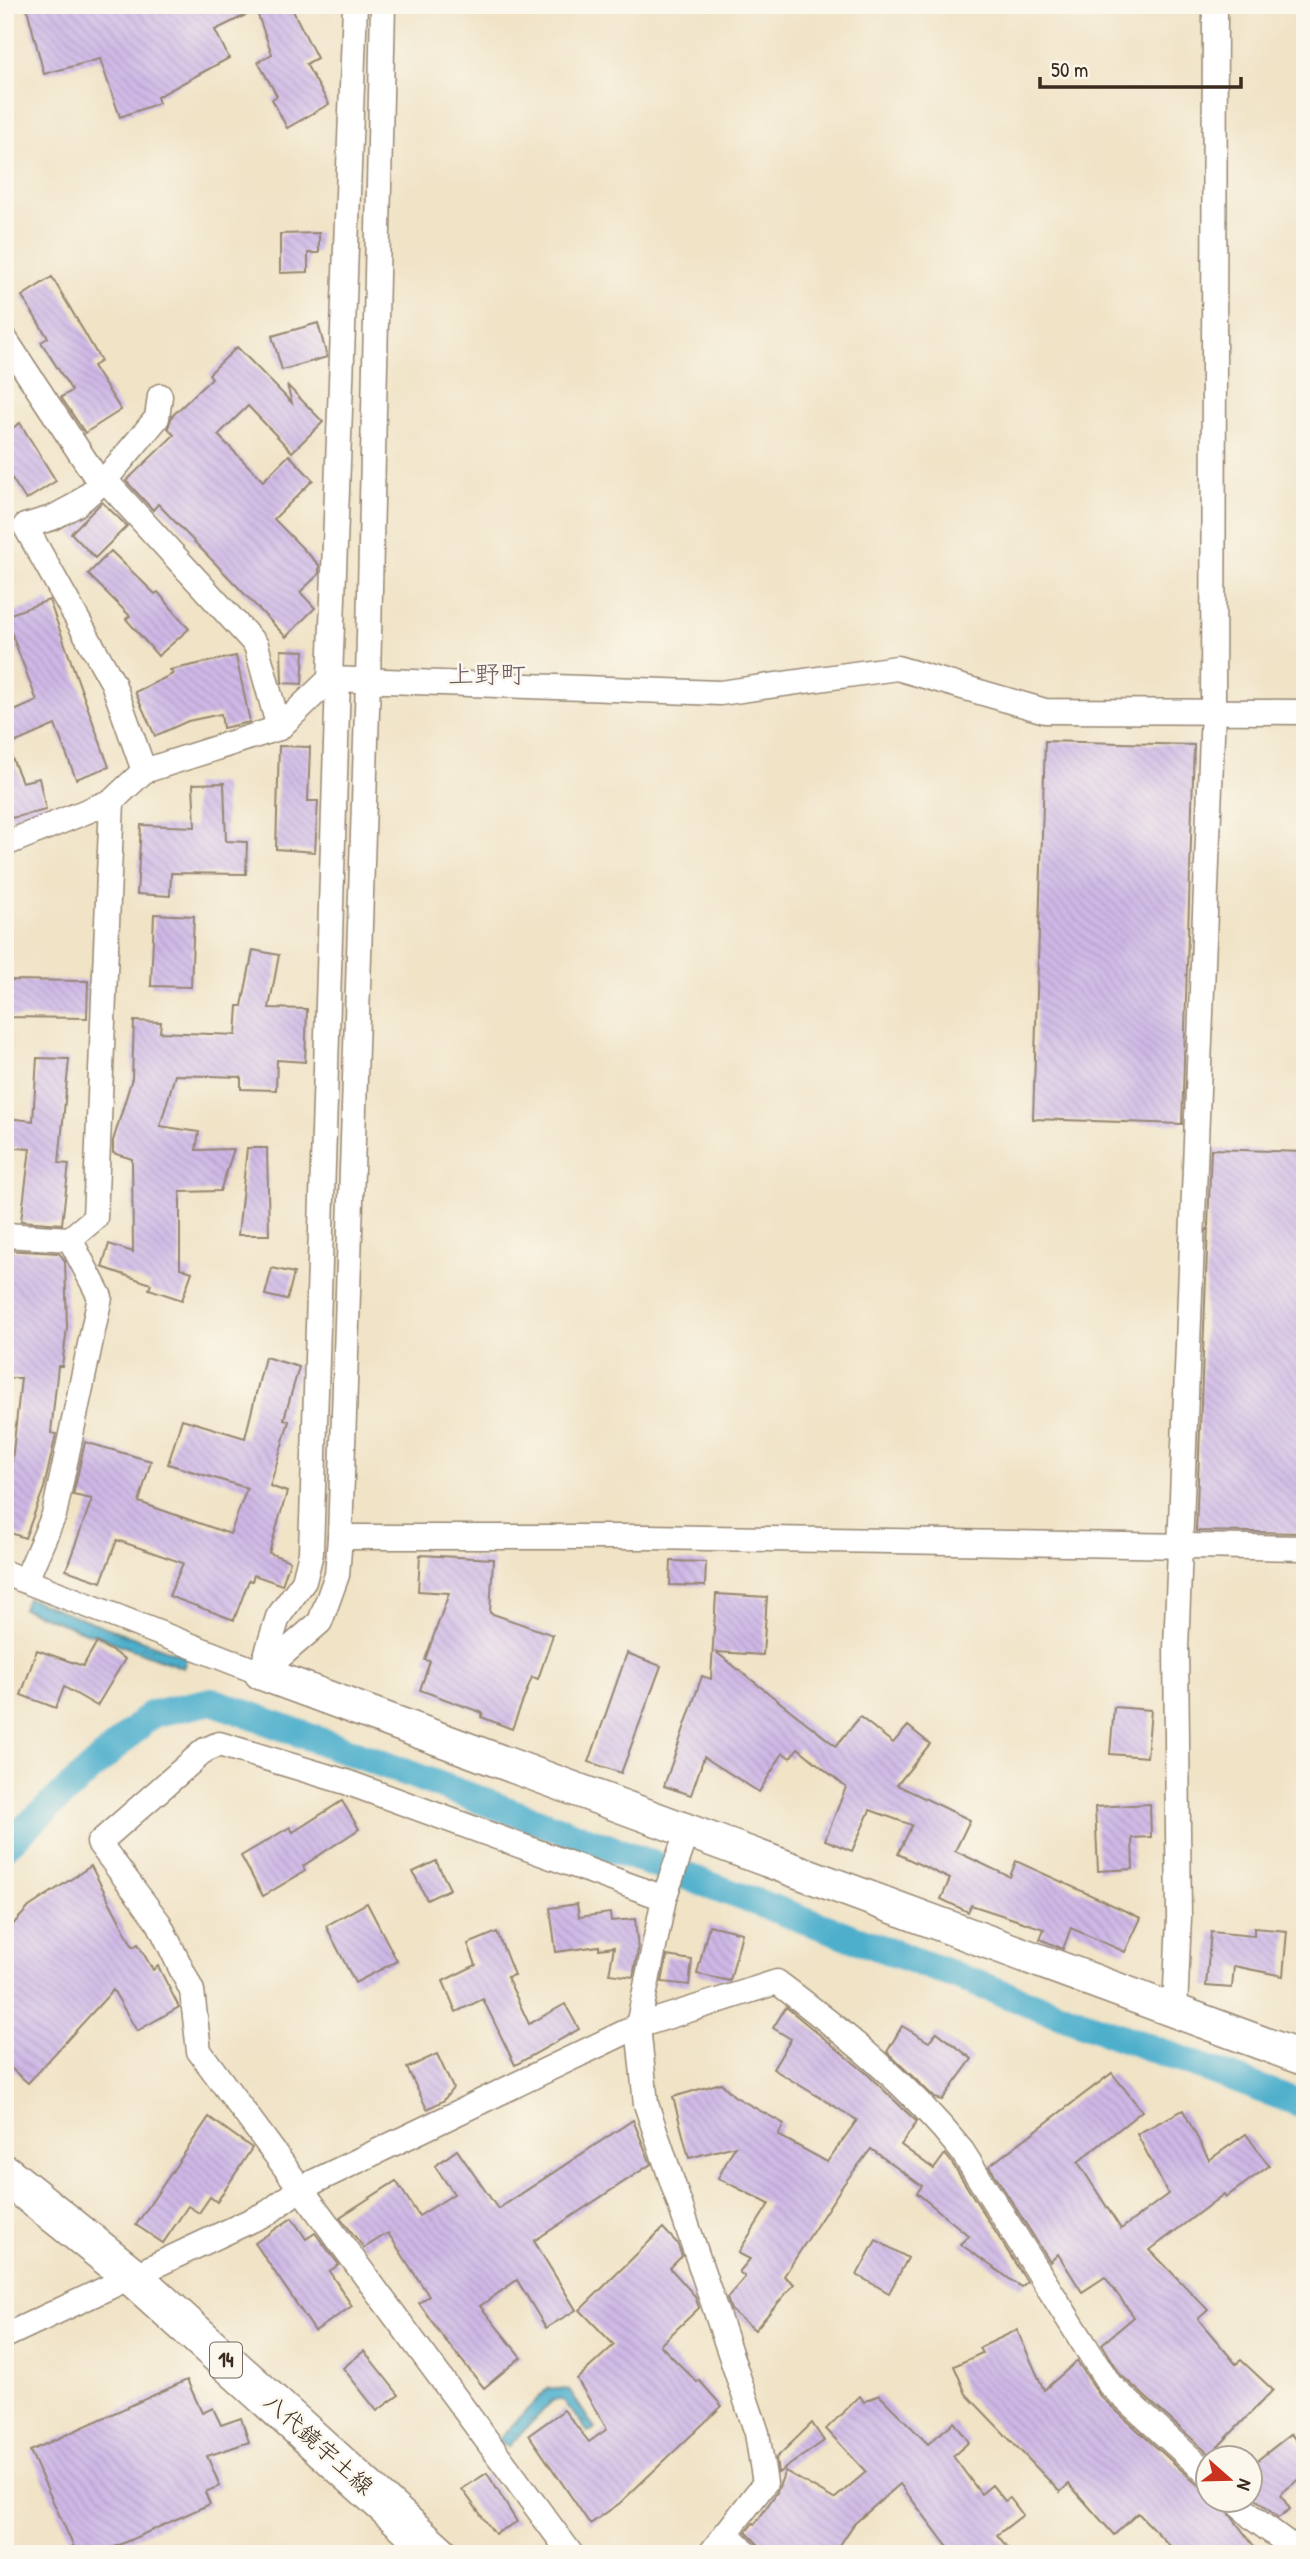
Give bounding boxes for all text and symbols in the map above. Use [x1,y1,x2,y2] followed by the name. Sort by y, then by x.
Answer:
[1040,46,1242,90] scale bar
[1051,55,1088,84] text: 50 m
[448,656,526,691] district label: 上野町
[210,2342,242,2378] road number: 14
[258,2386,381,2501] street label: 八代鏡宇土線
[1194,2444,1264,2514] north arrow
[1231,2476,1259,2494] text: N

